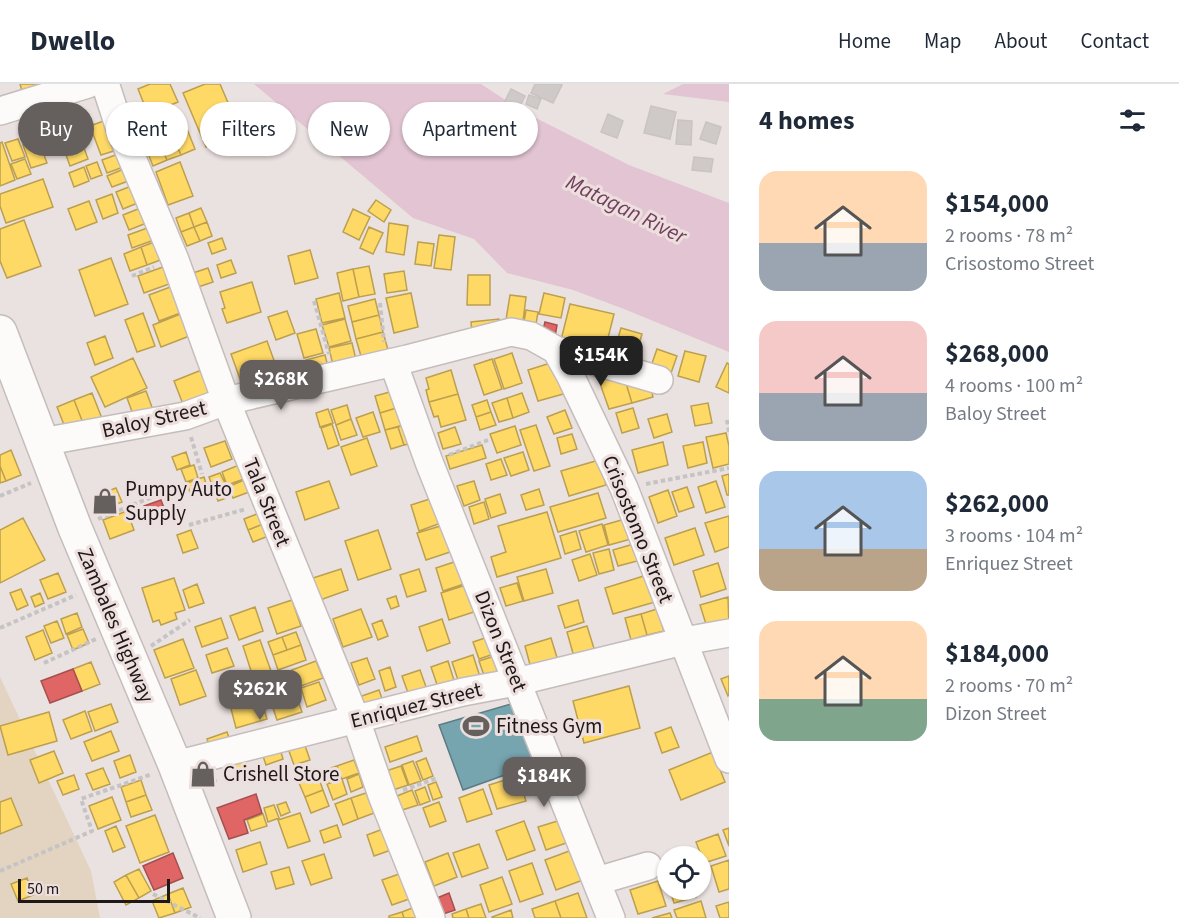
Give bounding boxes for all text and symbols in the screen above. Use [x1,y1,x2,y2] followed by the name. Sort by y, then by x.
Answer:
[30,21,115,61] text: Dwello
[838,26,891,56] text: Home
[924,26,962,56] text: Map
[995,26,1047,56] text: About
[1080,26,1149,56] text: Contact
[18,102,94,156] chip: Buy
[106,102,188,156] chip: Rent
[200,102,296,156] chip: Filters
[308,102,390,156] chip: New
[402,102,538,156] chip: Apartment
[759,102,854,139] text: 4 homes
[1116,104,1149,137] icon: filters
[560,166,693,253] water label: Matagan River
[945,185,1049,222] text: $154,000
[807,195,879,267] icon: home
[945,222,1073,250] text: 2 rooms · 78 m²
[945,250,1094,278] text: Crisostomo Street
[945,335,1049,372] text: $268,000
[559,336,643,387] pin: $154K
[574,341,628,369] text: $154K
[807,345,879,417] icon: home
[239,360,323,411] pin: $268K
[254,365,308,393] text: $268K
[945,372,1083,400] text: 4 rooms · 100 m²
[99,392,209,446] street label: Baloy Street
[945,400,1046,428] text: Baloy Street
[595,451,681,607] street label: Crisostomo Street
[236,453,298,551] street label: Tala Street
[125,474,232,528] place label: Pumpy Auto Supply
[945,485,1049,522] text: $262,000
[90,486,120,516] shop icon: Pumpy Auto Supply
[807,495,879,567] icon: home
[945,522,1083,550] text: 3 rooms · 104 m²
[70,543,162,707] street label: Zambales Highway
[945,550,1073,578] text: Enriquez Street
[467,586,535,696] street label: Dizon Street
[945,635,1049,672] text: $184,000
[807,645,879,717] icon: home
[218,670,302,721] pin: $262K
[945,672,1073,700] text: 2 rooms · 70 m²
[347,674,485,736] street label: Enriquez Street
[233,675,287,703] text: $262K
[945,700,1046,728] text: Dizon Street
[461,711,491,741] sports icon: Fitness Gym
[496,711,603,741] place label: Fitness Gym
[502,757,586,808] pin: $184K
[188,759,218,789] shop icon: Crishell Store
[223,759,339,789] place label: Crishell Store
[517,762,571,790] text: $184K
[657,846,711,900] map controls
[657,846,711,900] button: locate
[18,876,170,904] scale bar
[27,878,59,900] text: 50 m

